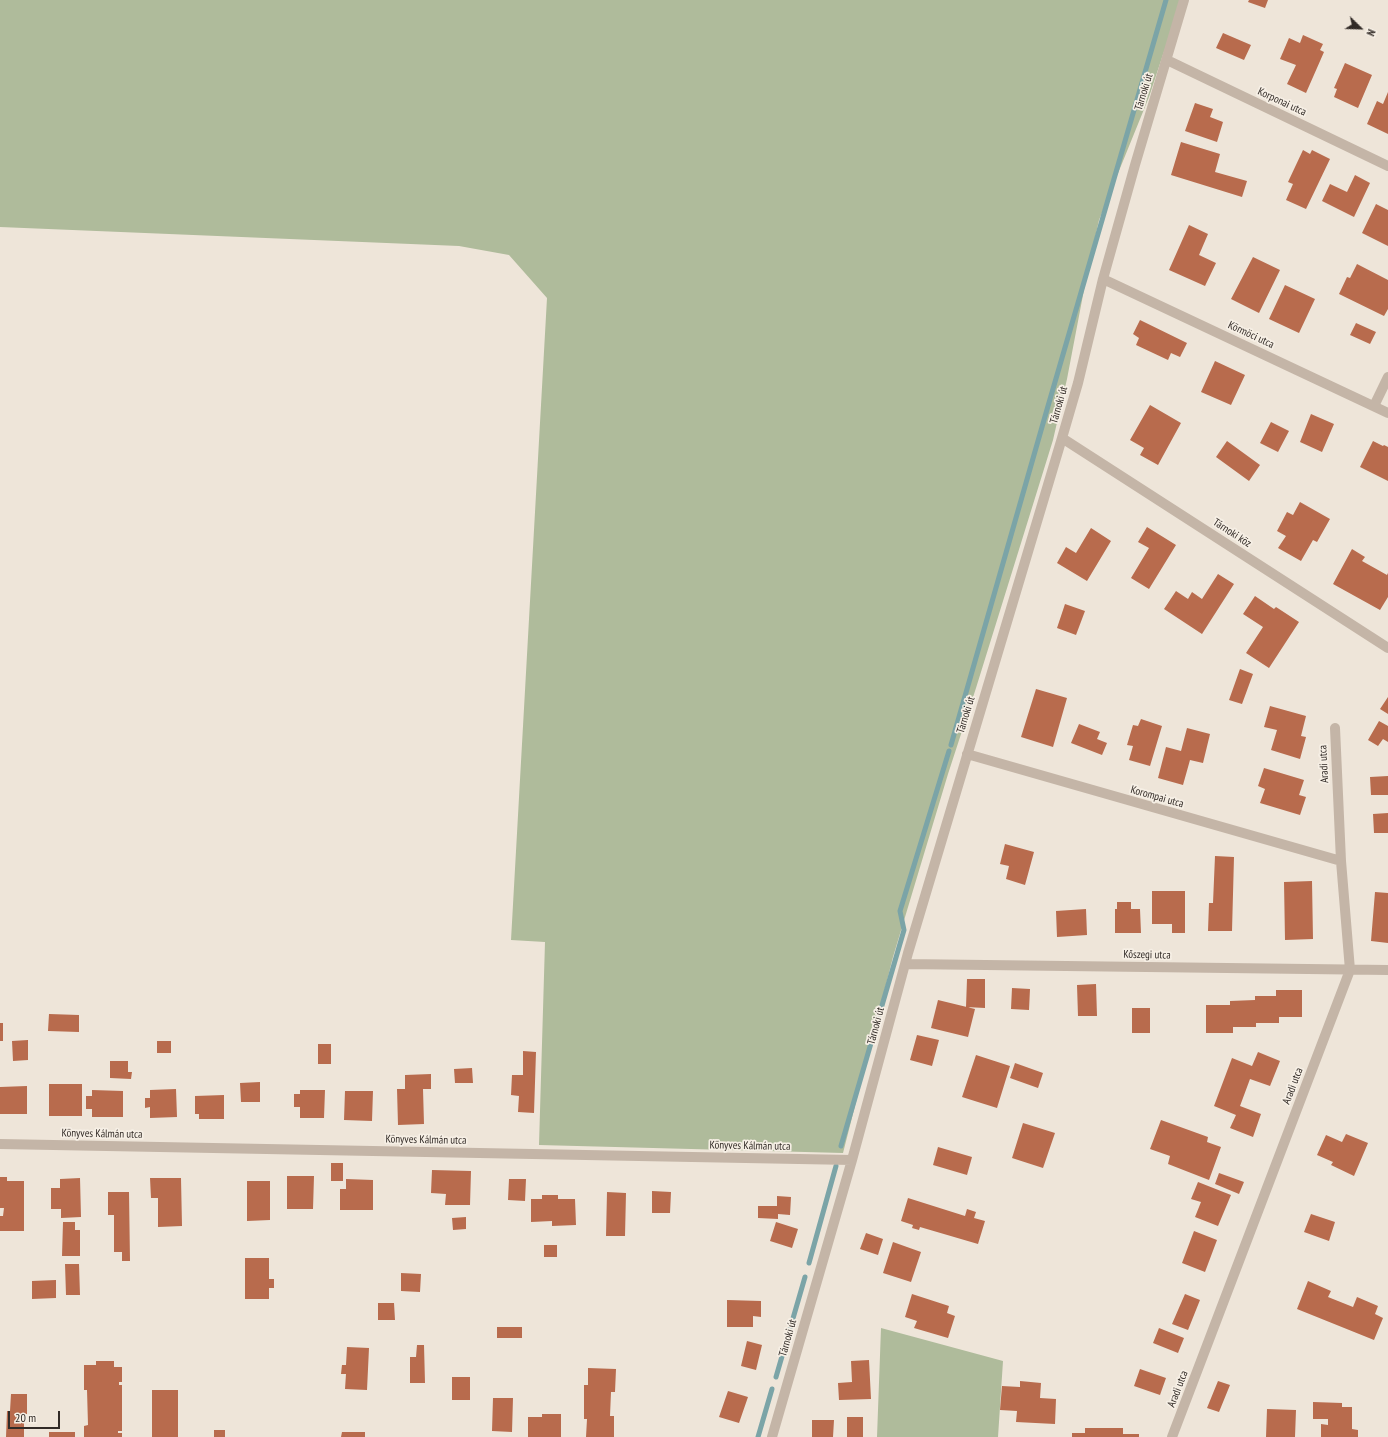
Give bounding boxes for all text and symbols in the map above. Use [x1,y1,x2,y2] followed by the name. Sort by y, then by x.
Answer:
[1340,8,1380,48] north arrow
[1363,27,1379,38] text: N
[1132,72,1156,112] street label: Tárnoki út
[1256,85,1308,119] street label: Korponai utca
[1226,319,1276,351] street label: Körmöci utca
[1047,385,1071,425] street label: Tárnoki út
[1210,516,1254,550] street label: Tárnoki köz
[954,695,978,735] street label: Tárnoki út
[1316,745,1332,783] street label: Aradi utca
[1129,783,1185,811] street label: Korompai utca
[1123,948,1171,962] street label: Kőszegi utca
[865,1006,887,1046] street label: Tárnoki út
[1280,1066,1306,1106] street label: Aradi utca
[61,1127,143,1141] street label: Könyves Kálmán utca
[385,1133,467,1147] street label: Könyves Kálmán utca
[709,1139,791,1153] street label: Könyves Kálmán utca
[776,1318,800,1358] street label: Tárnoki út
[1165,1369,1191,1409] street label: Aradi utca
[10,1403,62,1429] scale bar
[15,1410,36,1425] text: 20 m

